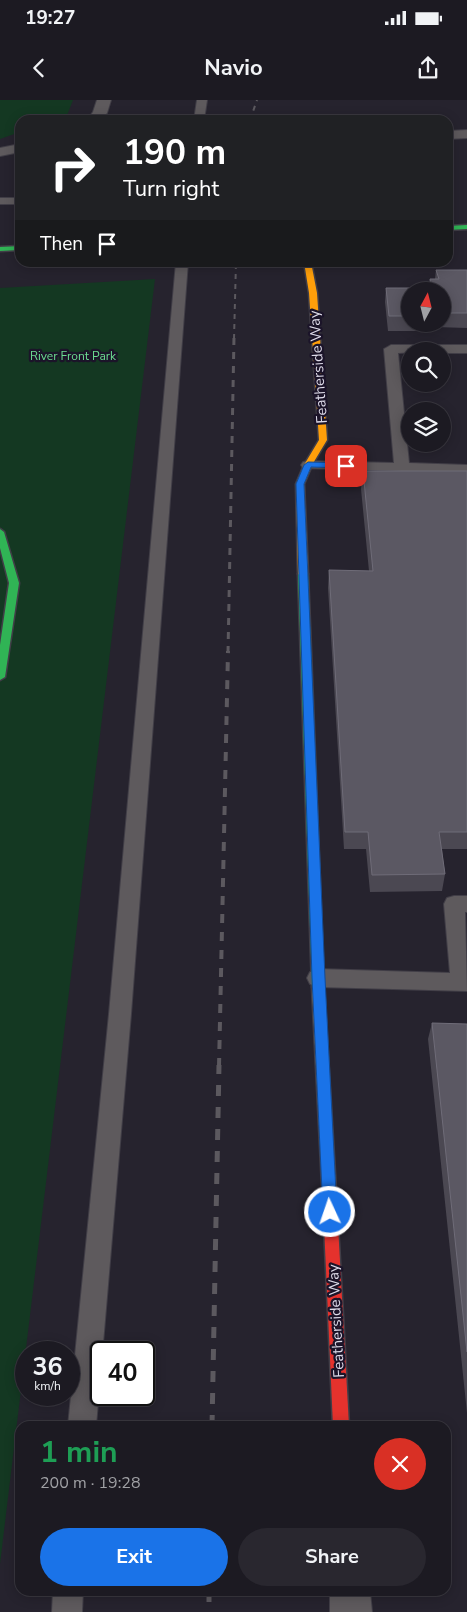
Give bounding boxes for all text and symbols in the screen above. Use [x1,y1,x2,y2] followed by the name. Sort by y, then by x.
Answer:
[25,5,75,31] text: 19:27
[204,53,263,83] text: Navio
[25,54,53,82] icon: back
[414,54,442,82] icon: share
[123,129,226,176] text: 190 m
[40,135,105,200] icon: right
[123,174,219,204] text: Turn right
[93,230,121,258] icon: arrive
[40,231,83,257] text: Then
[401,282,451,332] north arrow
[401,282,451,452] map controls
[304,309,332,424] street label: Featherside Way
[401,342,451,392] button: search
[30,348,117,364] park label: River Front Park
[401,402,451,452] button: layers
[325,445,367,487] pin
[332,452,360,480] icon: arrive
[303,1185,355,1237] position arrow
[323,1264,349,1378] street label: Featherside Way
[90,1341,155,1406] speed limit sign: 40
[32,1350,63,1384] text: 36
[34,1378,61,1394] text: km/h
[40,1432,118,1473] text: 1 min
[374,1438,426,1490] button: close
[40,1472,141,1494] text: 200 m · 19:28
[40,1528,228,1586] button: Exit
[238,1528,426,1586] button: Share

